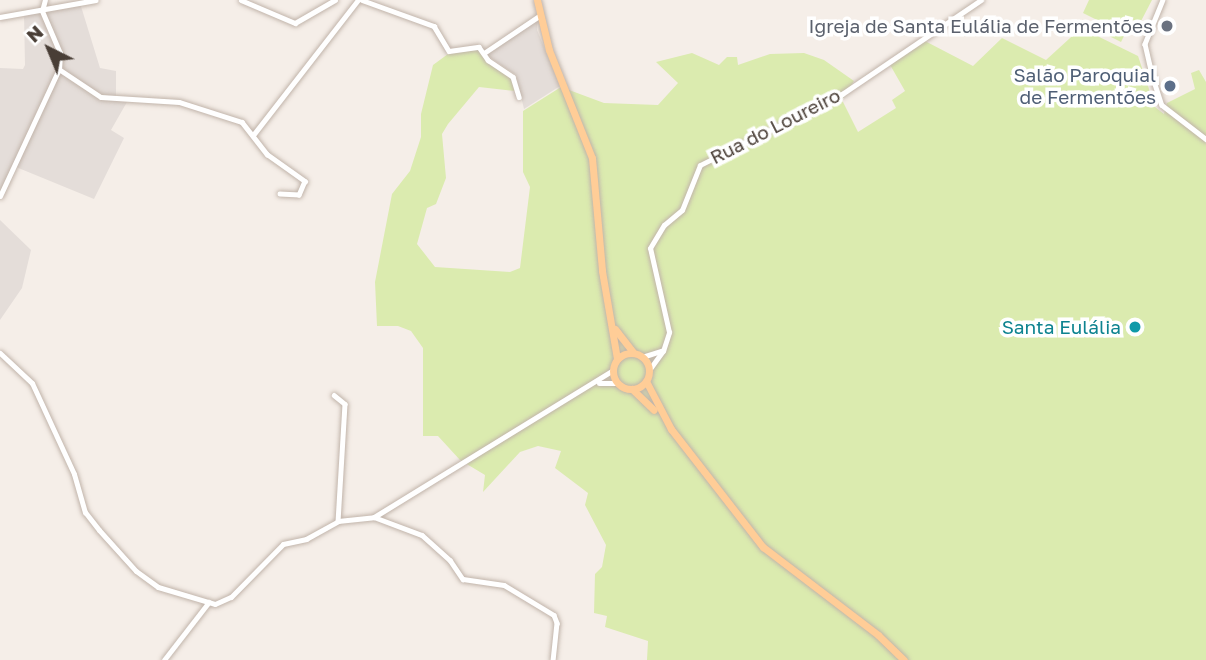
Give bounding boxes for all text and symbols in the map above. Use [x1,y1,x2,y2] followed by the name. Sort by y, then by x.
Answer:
[14,14,84,84] north arrow
[809,15,1153,37] place label: Igreja de Santa Eulália de Fermentões
[1159,18,1175,34] marker: Igreja de Santa Eulália de Fermentões
[21,20,47,47] text: N
[1013,64,1156,108] place label: Salão Paroquial de Fermentões
[1162,78,1178,94] marker: Salão Paroquial de Fermentões
[706,83,844,169] street label: Rua do Loureiro
[1002,316,1121,338] place label: Santa Eulália
[1127,319,1143,335] marker: Santa Eulália

